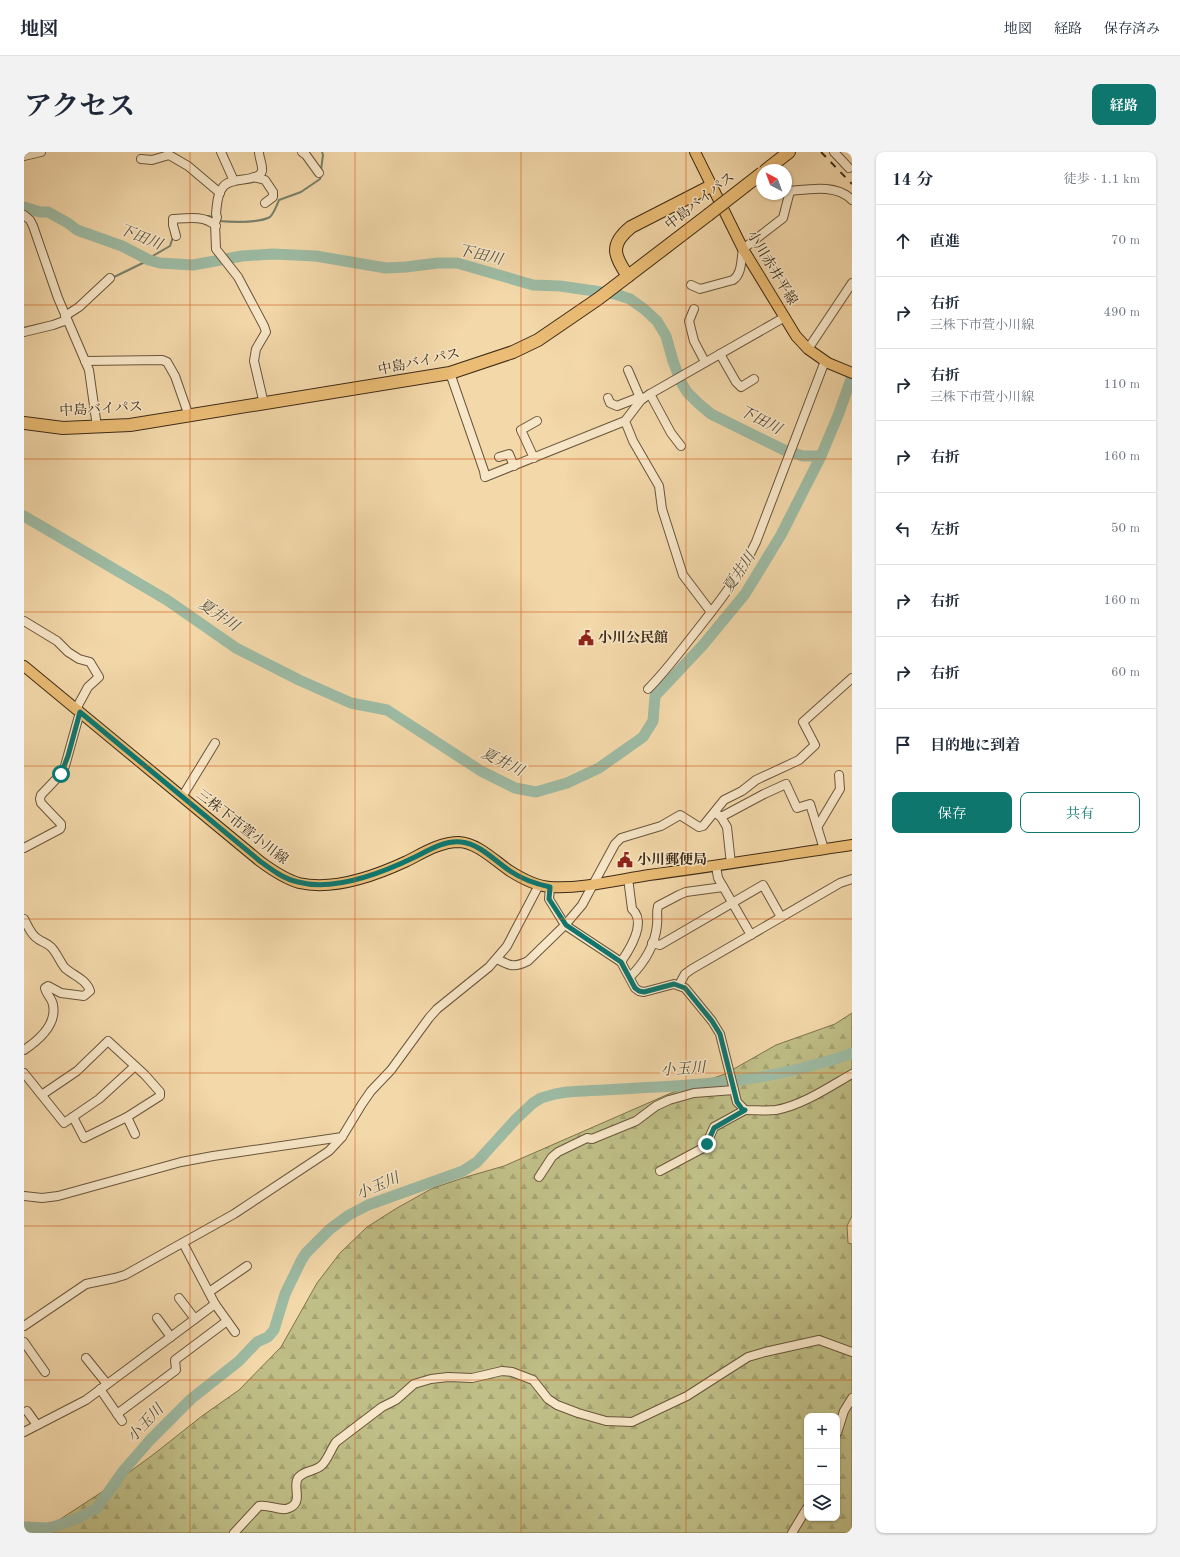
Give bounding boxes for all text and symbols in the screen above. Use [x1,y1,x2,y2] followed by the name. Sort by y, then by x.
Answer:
[20,21,58,40] text: 地図
[1004,22,1032,36] text: 地図
[1054,22,1082,36] text: 経路
[1104,22,1160,36] text: 保存済み
[1092,84,1156,125] button: 経路
[24,94,135,122] text: アクセス
[756,164,792,200] north arrow
[662,169,737,232] street label: 中島バイパス
[892,172,933,189] text: 14 分
[1064,173,1140,186] text: 徒歩 · 1.1 km
[116,221,166,254] water label: 下田川
[744,228,800,308] street label: 小川赤井平線
[892,230,914,252] icon: ahead
[1111,234,1140,247] text: 70 m
[930,235,960,250] text: 直進
[456,242,506,269] water label: 下田川
[930,297,960,312] text: 右折
[892,302,914,324] icon: right
[1103,306,1140,319] text: 490 m
[930,319,1034,332] text: 三株下市萱小川線
[376,345,461,378] street label: 中島バイパス
[930,369,960,384] text: 右折
[892,374,914,396] icon: right
[1103,378,1140,391] text: 110 m
[930,391,1034,404] text: 三株下市萱小川線
[59,399,143,418] street label: 中島バイパス
[737,402,786,439] water label: 下田川
[892,446,914,468] icon: right
[1103,450,1140,463] text: 160 m
[930,451,960,466] text: 右折
[892,518,914,540] icon: left
[1111,522,1140,535] text: 50 m
[930,523,960,538] text: 左折
[720,547,760,596] water label: 夏井川
[892,590,914,612] icon: right
[1103,594,1140,607] text: 160 m
[930,595,960,610] text: 右折
[195,596,244,636] water label: 夏井川
[577,629,595,647] public building icon: 小川公民館
[598,630,668,645] place label: 小川公民館
[892,662,914,684] icon: right
[1111,666,1140,679] text: 60 m
[930,667,960,682] text: 右折
[892,734,914,756] icon: arrive
[930,739,1020,754] text: 目的地に到着
[478,745,528,780] water label: 夏井川
[52,765,70,783] route start
[194,786,291,867] street label: 三株下市萱小川線
[892,792,1012,833] button: 保存
[1020,792,1140,833] button: 共有
[616,851,634,869] public building icon: 小川郵便局
[637,852,707,867] place label: 小川郵便局
[660,1059,708,1079] water label: 小玉川
[698,1135,716,1153] route end
[354,1169,403,1203] water label: 小玉川
[124,1400,168,1446] water label: 小玉川
[804,1413,840,1521] map controls
[804,1413,840,1449] button: +
[804,1449,840,1485] button: −
[804,1485,840,1521] button: layers

